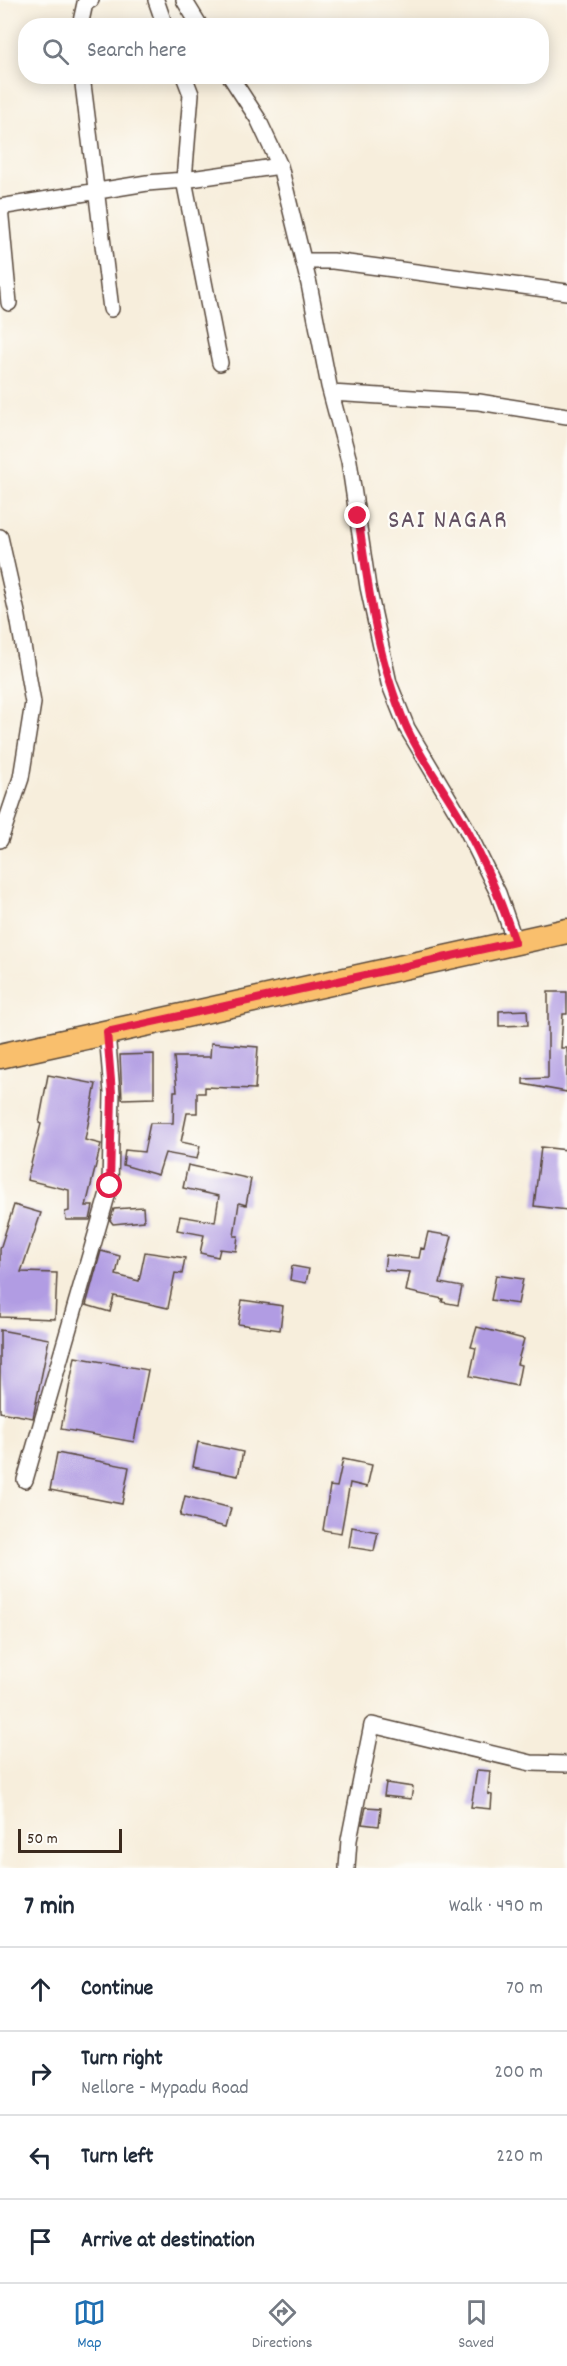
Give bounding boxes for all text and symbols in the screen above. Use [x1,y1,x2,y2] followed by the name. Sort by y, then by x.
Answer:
[18,18,549,84] search box
[39,35,72,68] icon: search
[87,36,186,67] text: Search here
[344,502,370,528] route end
[388,503,508,540] district label: SAI NAGAR
[96,1172,122,1198] route start
[18,1826,122,1854] scale bar
[27,1828,58,1851] text: 50 m
[24,1889,75,1926] text: 7 min
[449,1893,543,1921] text: Walk · 490 m
[24,1973,57,2006] icon: ahead
[81,1974,153,2005] text: Continue
[506,1975,543,2003] text: 70 m
[81,2044,163,2075] text: Turn right
[24,2057,57,2090] icon: right
[494,2059,543,2087] text: 200 m
[81,2075,249,2103] text: Nellore - Mypadu Road
[24,2141,57,2174] icon: left
[81,2142,153,2173] text: Turn left
[496,2143,543,2171] text: 220 m
[24,2225,57,2258] icon: arrive
[81,2226,255,2257] text: Arrive at destination
[73,2296,106,2355] tab: Map
[252,2296,312,2355] tab: Directions
[458,2296,494,2355] tab: Saved

